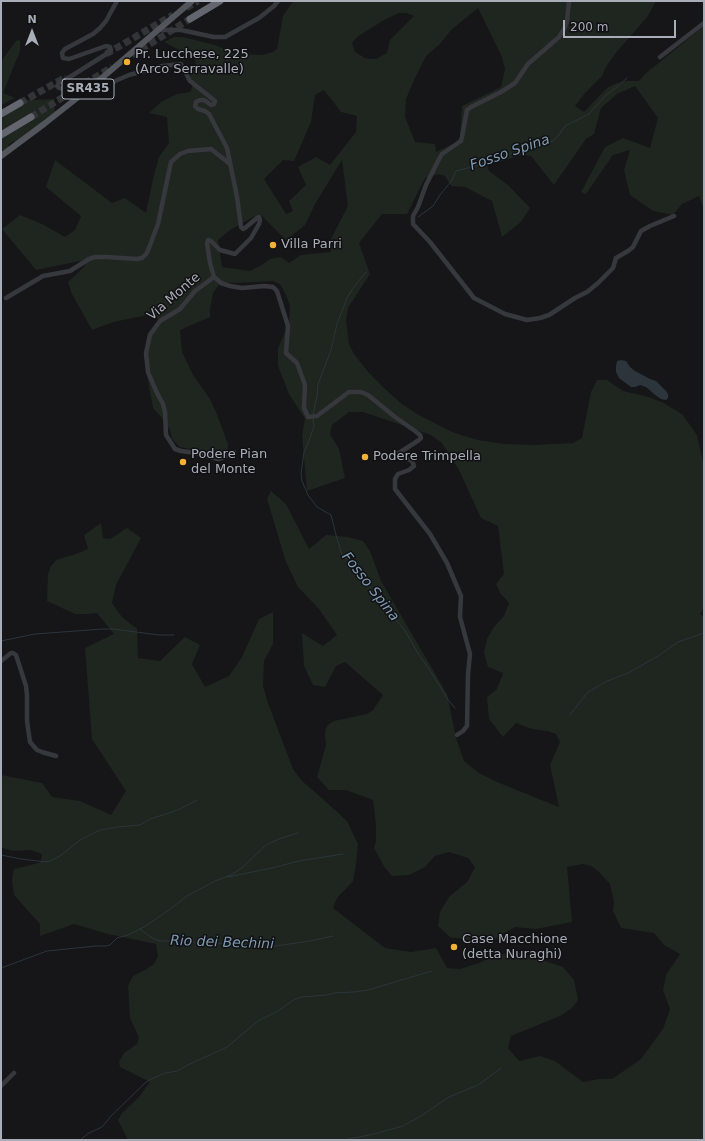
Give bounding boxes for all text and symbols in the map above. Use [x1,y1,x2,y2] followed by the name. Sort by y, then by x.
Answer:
[12,12,52,52] north arrow
[565,12,678,38] scale bar
[27,13,37,26] text: N
[570,20,608,34] text: 200 m
[135,47,249,78] place label: Pr. Lucchese, 225 (Arco Serravalle)
[122,57,132,67] marker: Pr. Lucchese, 225 (Arco Serravalle)
[62,79,114,99] road number: SR435
[468,131,552,175] water label: Fosso Spina
[281,237,342,253] place label: Villa Parri
[268,240,278,250] marker: Villa Parri
[144,270,204,324] street label: Via Monte
[191,447,267,478] place label: Podere Pian del Monte
[373,449,481,465] place label: Podere Trimpella
[360,452,370,462] marker: Podere Trimpella
[178,457,188,467] marker: Podere Pian del Monte
[338,549,402,625] water label: Fosso Spina
[462,932,567,963] place label: Case Macchione (detta Nuraghi)
[170,933,274,953] water label: Rio dei Bechini
[449,942,459,952] marker: Case Macchione (detta Nuraghi)

